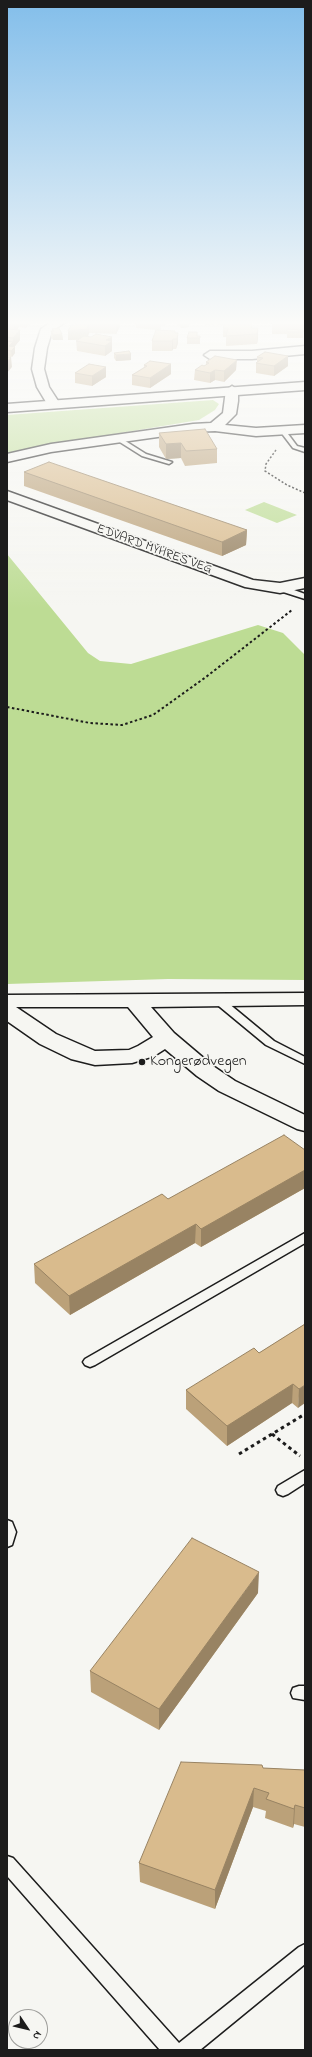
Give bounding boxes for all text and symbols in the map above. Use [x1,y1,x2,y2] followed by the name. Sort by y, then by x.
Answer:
[94,522,214,578] street label: EDVARD MYHRES VEG
[150,1052,247,1072] place label: Kongerødvegen
[137,1057,147,1067] marker: Kongerødvegen
[8,2009,48,2049] north arrow
[28,2028,46,2043] text: N

